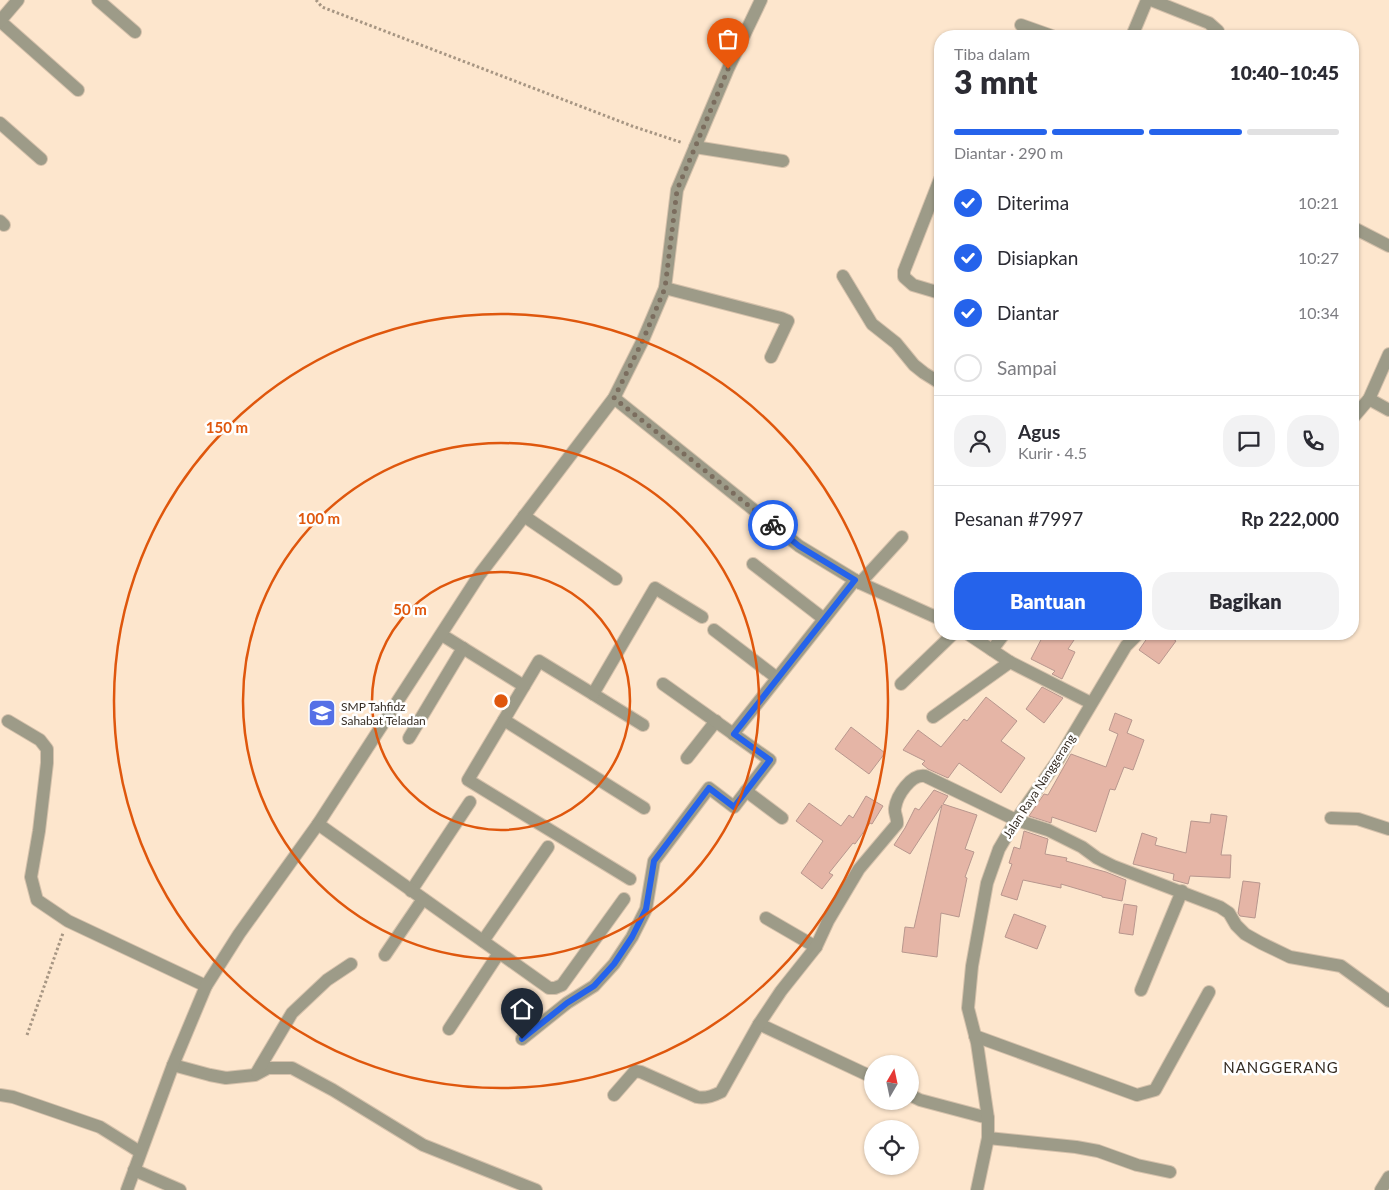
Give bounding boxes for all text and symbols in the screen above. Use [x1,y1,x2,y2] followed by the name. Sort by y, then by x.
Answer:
[707,18,749,69] pin
[714,25,742,53] icon: bag
[954,44,1030,63] text: Tiba dalam
[1230,61,1339,84] text: 10:40–10:45
[954,62,1038,101] text: 3 mnt
[954,143,1063,162] text: Diantar · 290 m
[954,189,982,217] icon: check
[997,191,1069,214] text: Diterima
[1298,193,1339,212] text: 10:21
[954,244,982,272] icon: check
[997,246,1078,269] text: Disiapkan
[1298,248,1339,267] text: 10:27
[954,299,982,327] icon: check
[997,301,1059,324] text: Diantar
[1298,303,1339,322] text: 10:34
[997,356,1057,379] text: Sampai
[954,415,1006,467] button: person
[1223,415,1275,467] button: chat
[1287,415,1339,467] button: phone
[206,418,248,436] text: 150 m
[1018,420,1060,443] text: Agus
[1018,443,1087,462] text: Kurir · 4.5
[748,500,798,550] courier
[954,507,1083,530] text: Pesanan #7997
[1241,507,1339,530] text: Rp 222,000
[298,509,340,527] text: 100 m
[759,511,787,539] icon: bike
[954,572,1142,630] button: Bantuan
[1152,572,1339,630] button: Bagikan
[393,600,427,618] text: 50 m
[492,692,510,710] centre of rings
[307,698,337,728] school or university icon: SMP Tahfidz Sahabat Teladan
[341,699,426,728] place label: SMP Tahfidz Sahabat Teladan
[1000,731,1078,841] street label: Jalan Raya Nanggerang
[501,988,543,1039] pin
[508,995,536,1023] icon: home
[864,1055,919,1110] north arrow
[864,1055,919,1175] map controls
[1223,1058,1339,1076] district label: NANGGERANG
[864,1120,919,1175] button: locate

